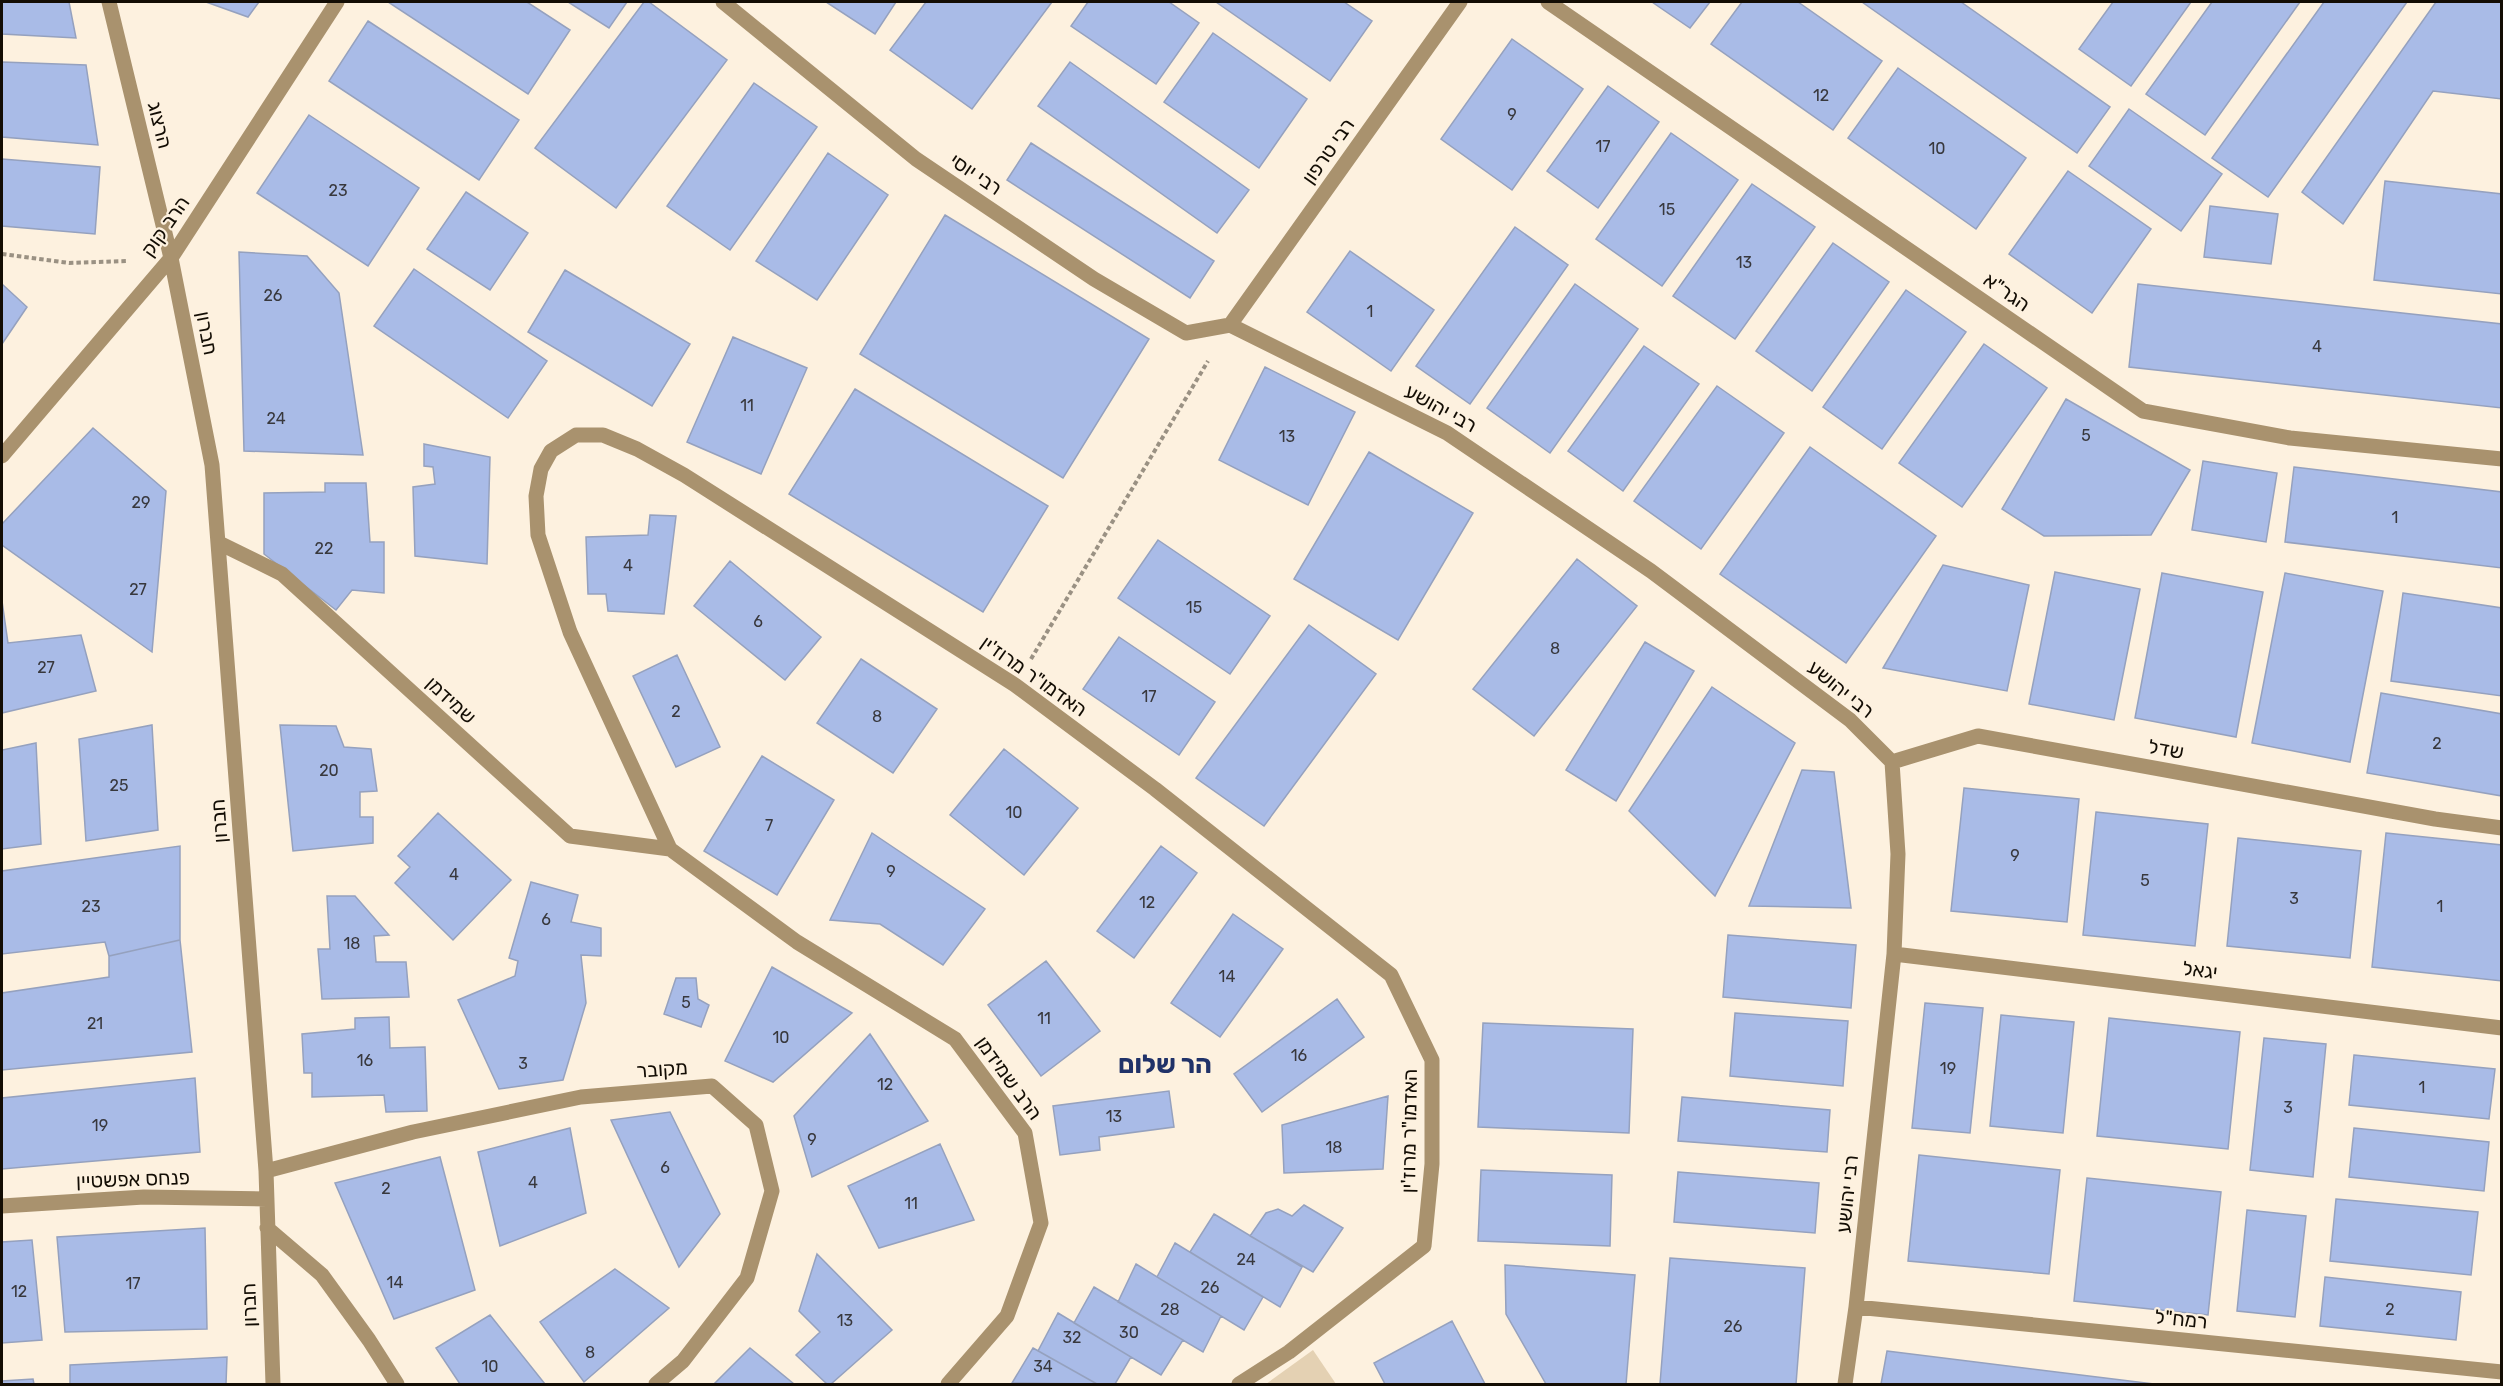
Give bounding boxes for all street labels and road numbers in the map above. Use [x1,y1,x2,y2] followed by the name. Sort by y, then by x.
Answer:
[143,99,177,151] street label: הרצוג
[1297,113,1359,189] street label: רבי טרפון
[945,148,1007,200] street label: רבי יוסי
[136,191,194,261] street label: הרב קוק
[1979,267,2035,317] street label: הגר"א
[191,309,223,357] street label: חברון
[1401,379,1481,437] street label: רבי יהושע
[976,630,1092,722] street label: האדמו"ר מרוז'ין
[1803,655,1879,723] street label: רבי יהושע
[421,671,481,729] street label: שמידמן
[2146,734,2186,764] street label: שדל
[205,798,233,844] street label: חברון
[2181,956,2219,984] street label: יגאל
[971,1031,1047,1125] street label: הרב שמידמן
[635,1055,689,1083] street label: מקובר
[1396,1069,1422,1193] street label: האדמו"ר מרוז'ין
[1831,1154,1863,1234] street label: רבי יהושע
[76,1165,190,1193] street label: פנחס אפשטיין
[236,1283,262,1327] street label: חברון
[2153,1304,2209,1334] street label: רמח"ל

